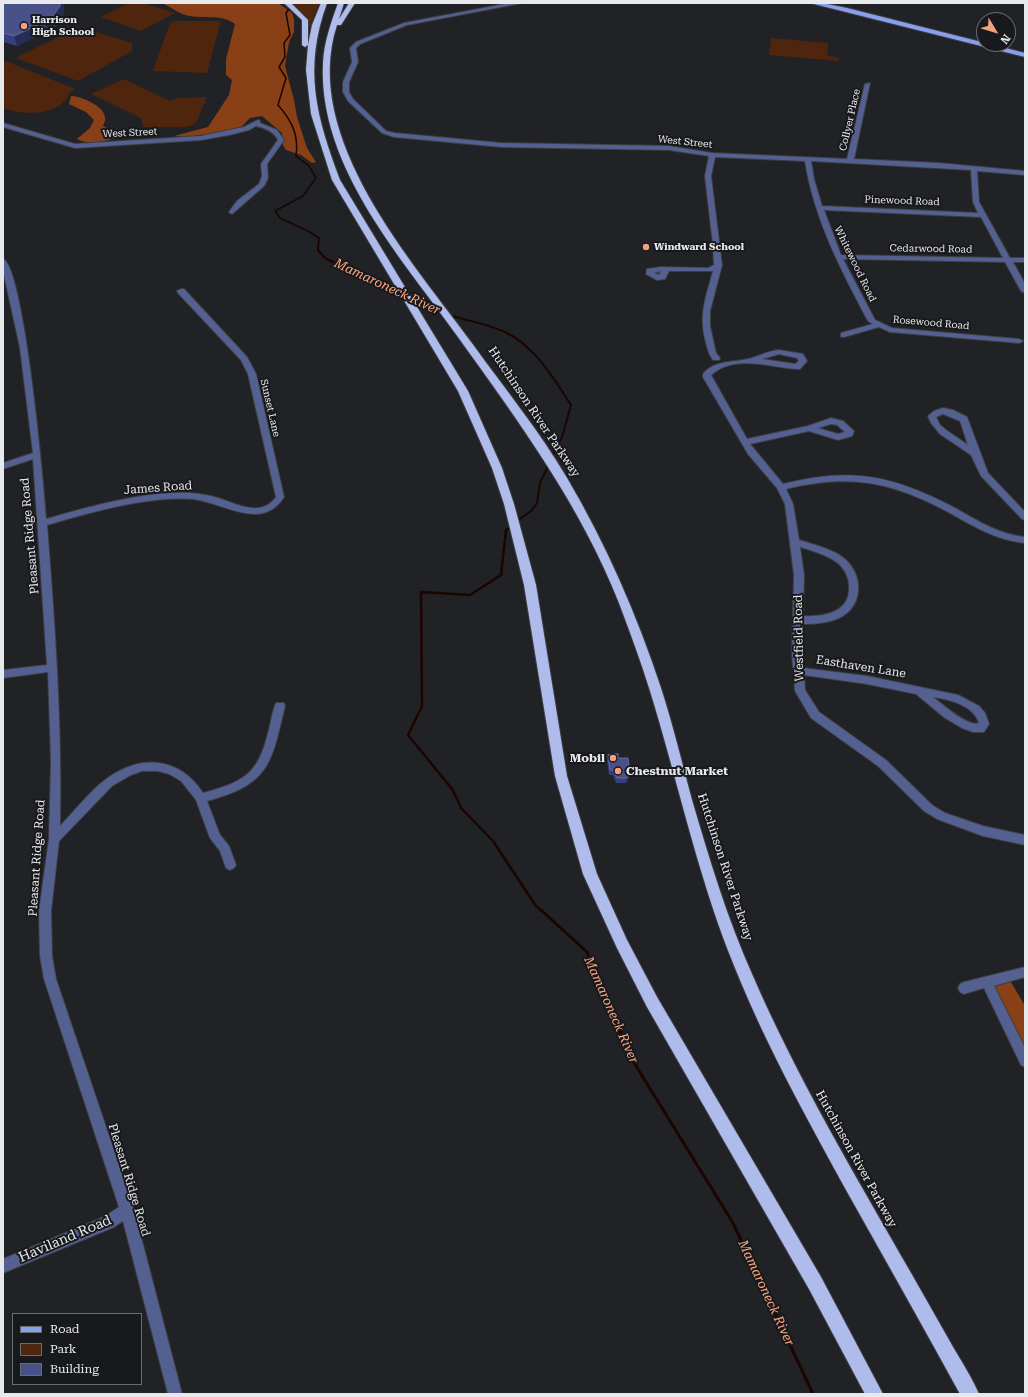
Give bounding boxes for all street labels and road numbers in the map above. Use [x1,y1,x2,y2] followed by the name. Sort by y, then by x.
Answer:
[837,88,863,152] street label: Collyer Place
[102,126,158,140] street label: West Street
[657,133,713,151] street label: West Street
[864,194,940,208] street label: Pinewood Road
[831,224,879,304] street label: Whitewood Road
[890,242,972,256] street label: Cedarwood Road
[892,314,970,332] street label: Rosewood Road
[485,344,583,480] street label: Hutchinson River Parkway
[258,378,282,438] street label: Sunset Lane
[18,477,42,595] street label: Pleasant Ridge Road
[123,478,193,498] street label: James Road
[791,594,807,682] street label: Westfield Road
[815,653,907,681] street label: Easthaven Lane
[694,791,756,943] street label: Hutchinson River Parkway
[26,799,48,917] street label: Pleasant Ridge Road
[812,1088,900,1230] street label: Hutchinson River Parkway
[105,1122,153,1238] street label: Pleasant Ridge Road
[16,1212,114,1266] street label: Haviland Road

